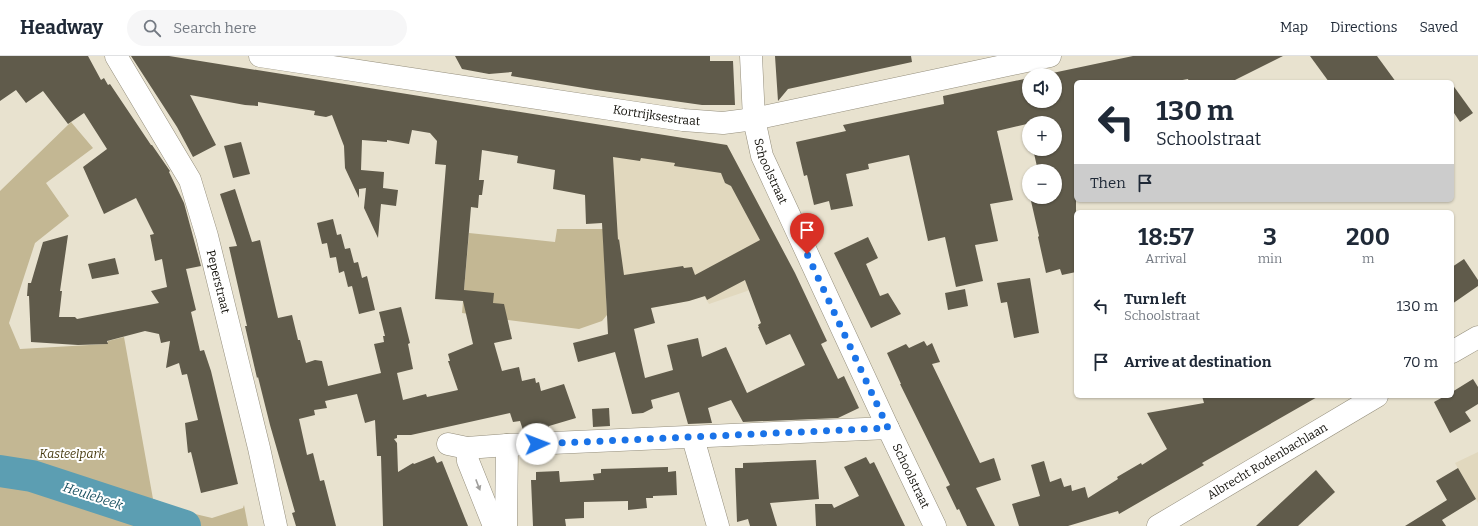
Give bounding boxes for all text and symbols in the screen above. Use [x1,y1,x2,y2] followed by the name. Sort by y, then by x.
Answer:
[127,10,407,46] search box
[20,16,103,39] text: Headway
[141,17,163,39] icon: search
[173,19,256,37] text: Search here
[1280,19,1308,36] text: Map
[1330,19,1398,36] text: Directions
[1420,19,1458,36] text: Saved
[1022,68,1062,204] map controls
[1022,68,1062,108] button: sound
[1156,94,1234,127] text: 130 m
[1090,96,1142,148] icon: left
[612,102,701,128] street label: Kortrijksestraat
[1022,116,1062,156] button: +
[1156,128,1261,150] text: Schoolstraat
[751,137,791,207] street label: Schoolstraat
[1022,164,1062,204] button: −
[1134,172,1156,194] icon: arrive
[1090,174,1126,192] text: Then
[790,213,824,254] pin
[796,219,818,241] icon: arrive
[1138,223,1194,251] text: 18:57
[1263,223,1277,251] text: 3
[1346,223,1390,251] text: 200
[204,248,233,316] street label: Peperstraat
[1145,251,1186,266] text: Arrival
[1258,251,1282,266] text: min
[1362,251,1374,266] text: m
[1124,290,1186,308] text: Turn left
[1090,295,1112,317] icon: left
[1396,297,1438,315] text: 130 m
[1124,308,1200,323] text: Schoolstraat
[1090,351,1112,373] icon: arrive
[1124,353,1271,371] text: Arrive at destination
[1404,353,1438,371] text: 70 m
[1205,420,1330,502] street label: Albrecht Rodenbachlaan
[516,423,558,465] position arrow
[890,441,933,511] street label: Schoolstraat
[39,447,105,461] park label: Kasteelpark
[61,479,126,513] water label: Heulebeek
[475,480,481,491] one-way arrow

